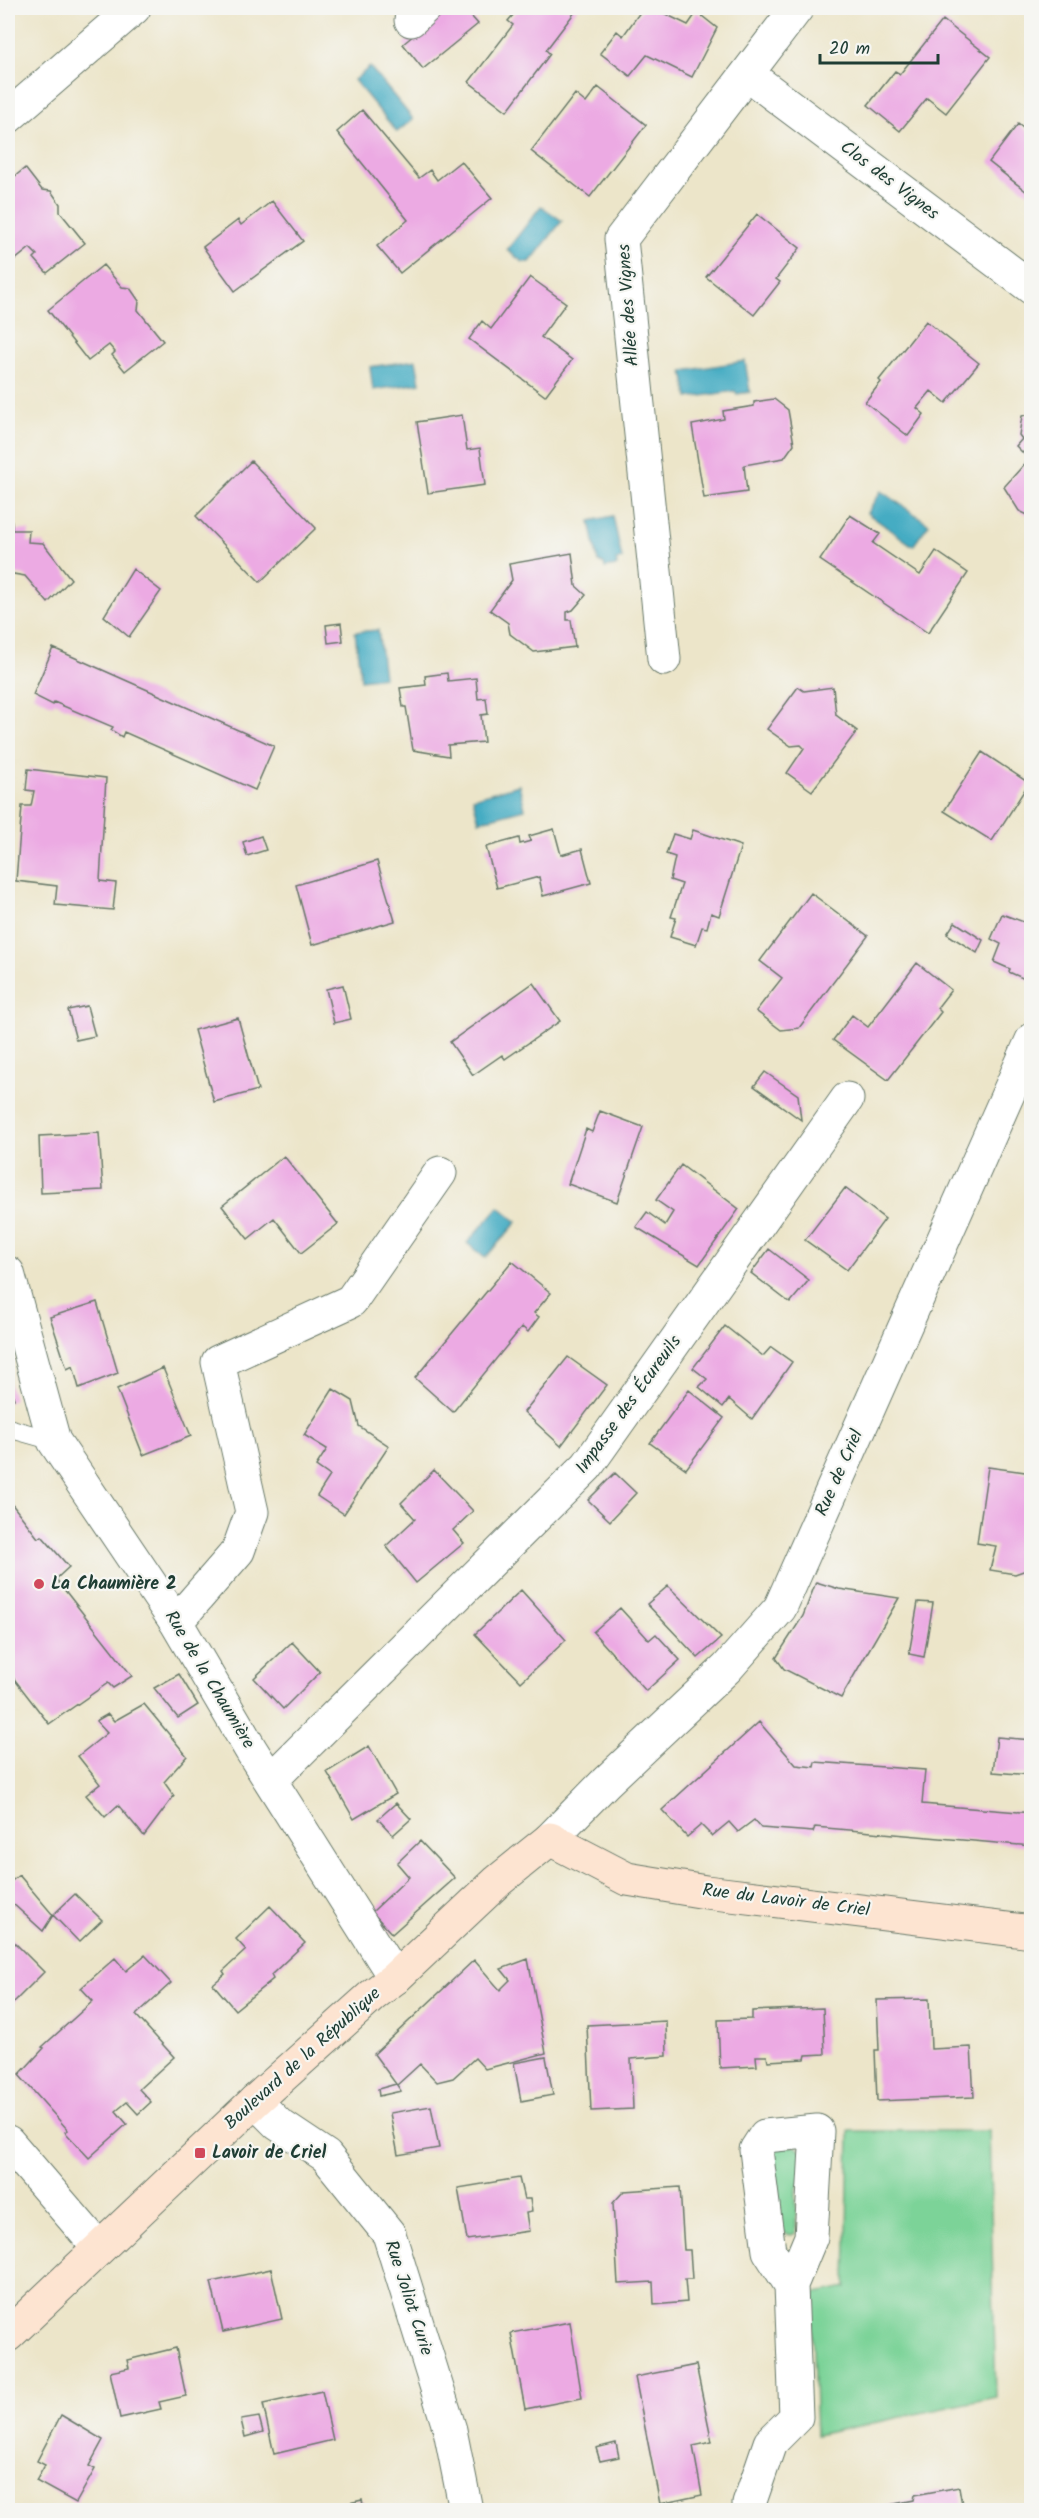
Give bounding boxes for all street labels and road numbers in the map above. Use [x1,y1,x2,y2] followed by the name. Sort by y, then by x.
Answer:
[833,134,945,228] street label: Clos des Vignes
[610,242,648,367] street label: Allée des Vignes
[569,1329,690,1481] street label: Impasse des Écureuils
[808,1424,872,1521] street label: Rue de Criel
[156,1605,262,1755] street label: Rue de la Chaumière
[701,1876,872,1926] street label: Rue du Lavoir de Criel
[218,1980,388,2138] street label: Boulevard de la République
[376,2237,440,2359] street label: Rue Joliot Curie

